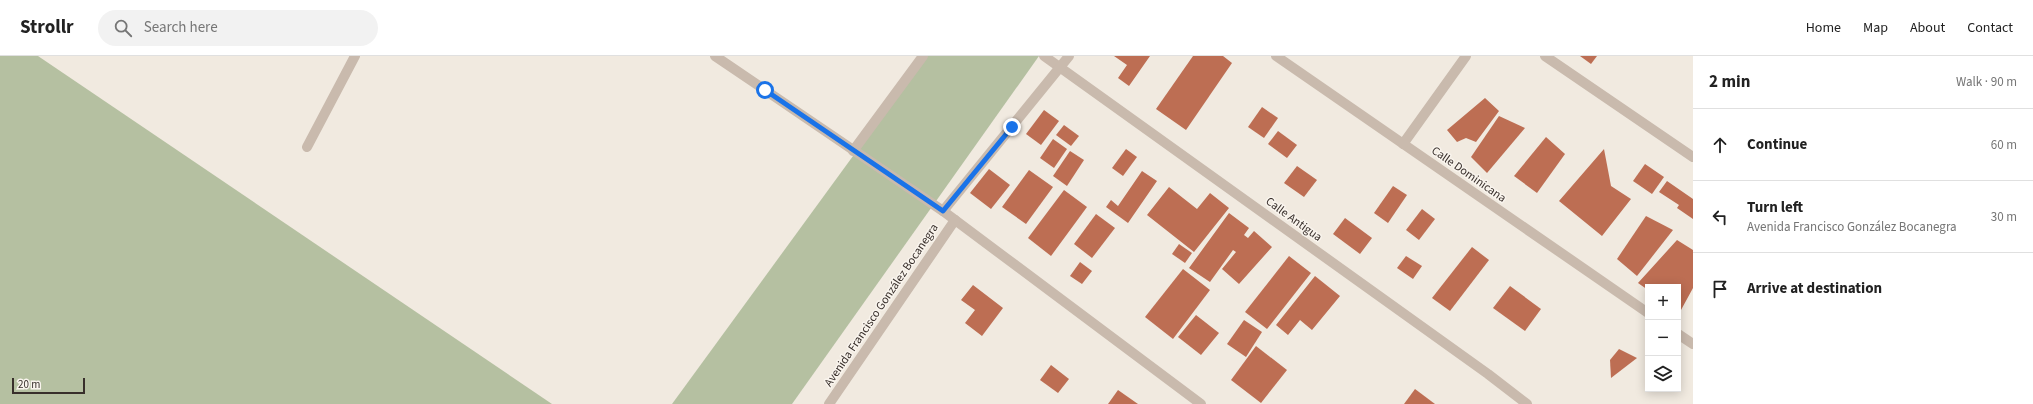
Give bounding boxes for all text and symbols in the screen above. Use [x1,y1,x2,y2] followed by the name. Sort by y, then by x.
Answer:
[98,10,378,46] search box
[20,14,74,41] text: Strollr
[112,17,134,39] icon: search
[144,17,218,38] text: Search here
[1806,18,1841,38] text: Home
[1863,18,1888,38] text: Map
[1910,18,1945,38] text: About
[1967,18,2013,38] text: Contact
[1709,70,1750,94] text: 2 min
[1956,73,2017,91] text: Walk · 90 m
[756,81,774,99] route start
[1003,118,1021,136] route end
[1709,134,1731,156] icon: ahead
[1747,134,1807,155] text: Continue
[1991,136,2017,154] text: 60 m
[1428,142,1510,207] street label: Calle Dominicana
[1262,193,1325,246] street label: Calle Antigua
[1747,197,1803,218] text: Turn left
[1709,206,1731,228] icon: left
[1991,208,2017,226] text: 30 m
[1747,218,1957,236] text: Avenida Francisco González Bocanegra
[820,220,943,390] street label: Avenida Francisco González Bocanegra
[1709,278,1731,300] icon: arrive
[1747,278,1882,299] text: Arrive at destination
[1645,284,1681,392] map controls
[1645,284,1681,320] button: +
[1645,320,1681,356] button: −
[1645,356,1681,392] button: layers
[12,376,85,395] scale bar
[18,377,40,392] text: 20 m

